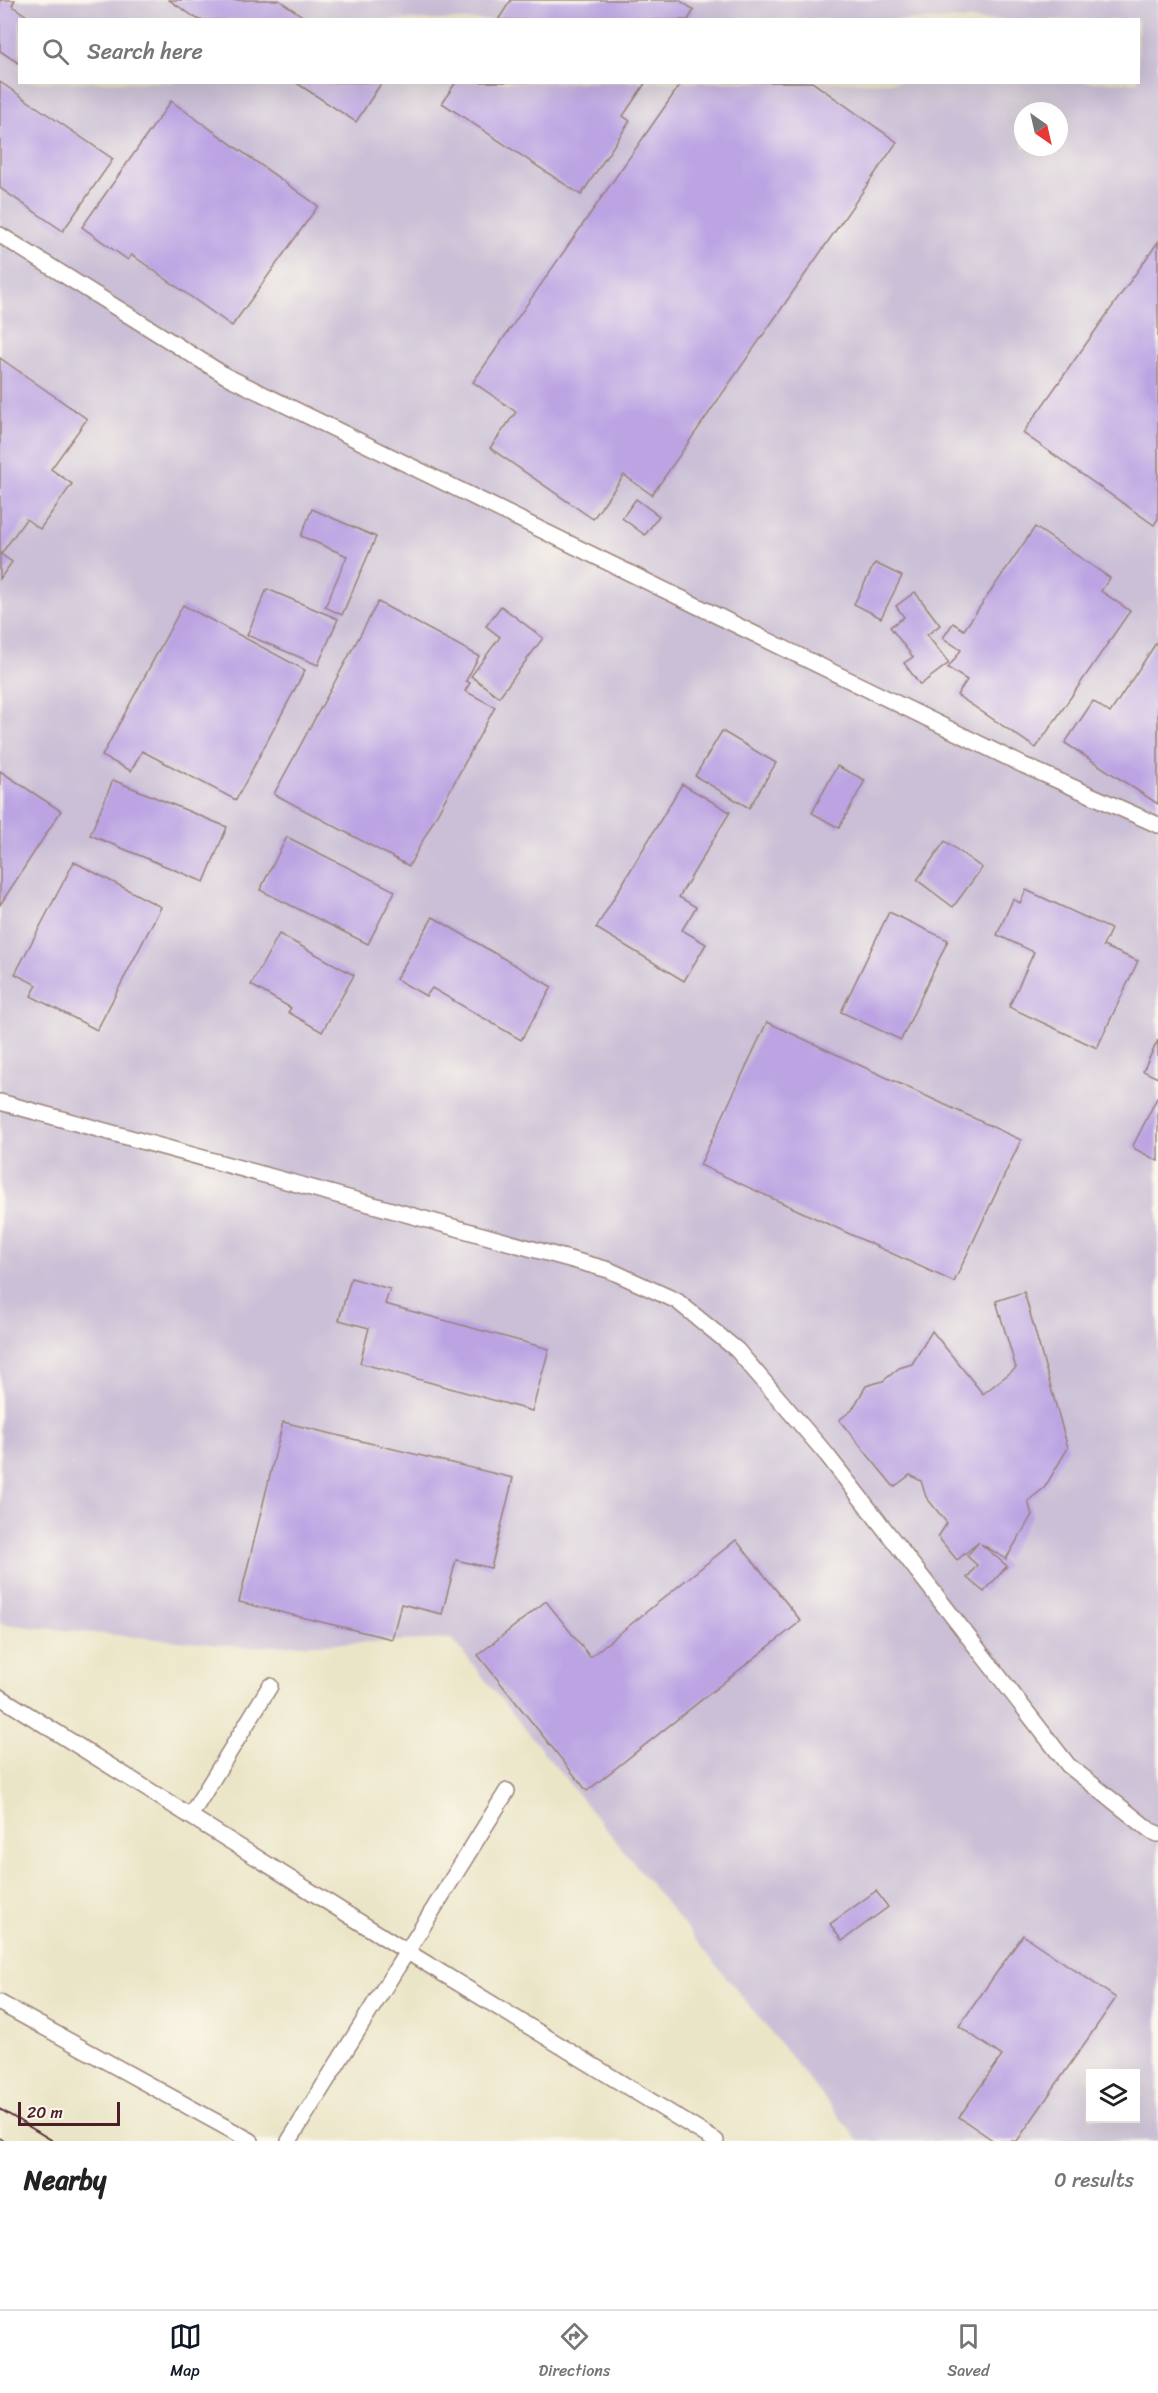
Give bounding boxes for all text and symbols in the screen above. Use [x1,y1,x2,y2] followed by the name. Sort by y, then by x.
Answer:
[18,18,1140,84] search box
[87,32,203,71] text: Search here
[39,35,72,68] icon: search
[1014,102,1068,156] north arrow
[1086,2069,1140,2123] map controls
[1086,2069,1140,2123] button: layers
[27,2098,63,2127] text: 20 m
[18,2099,120,2126] scale bar
[24,2157,106,2203] text: Nearby
[1054,2163,1134,2198] text: 0 results
[169,2320,202,2385] tab: Map
[539,2320,610,2385] tab: Directions
[947,2320,989,2385] tab: Saved

